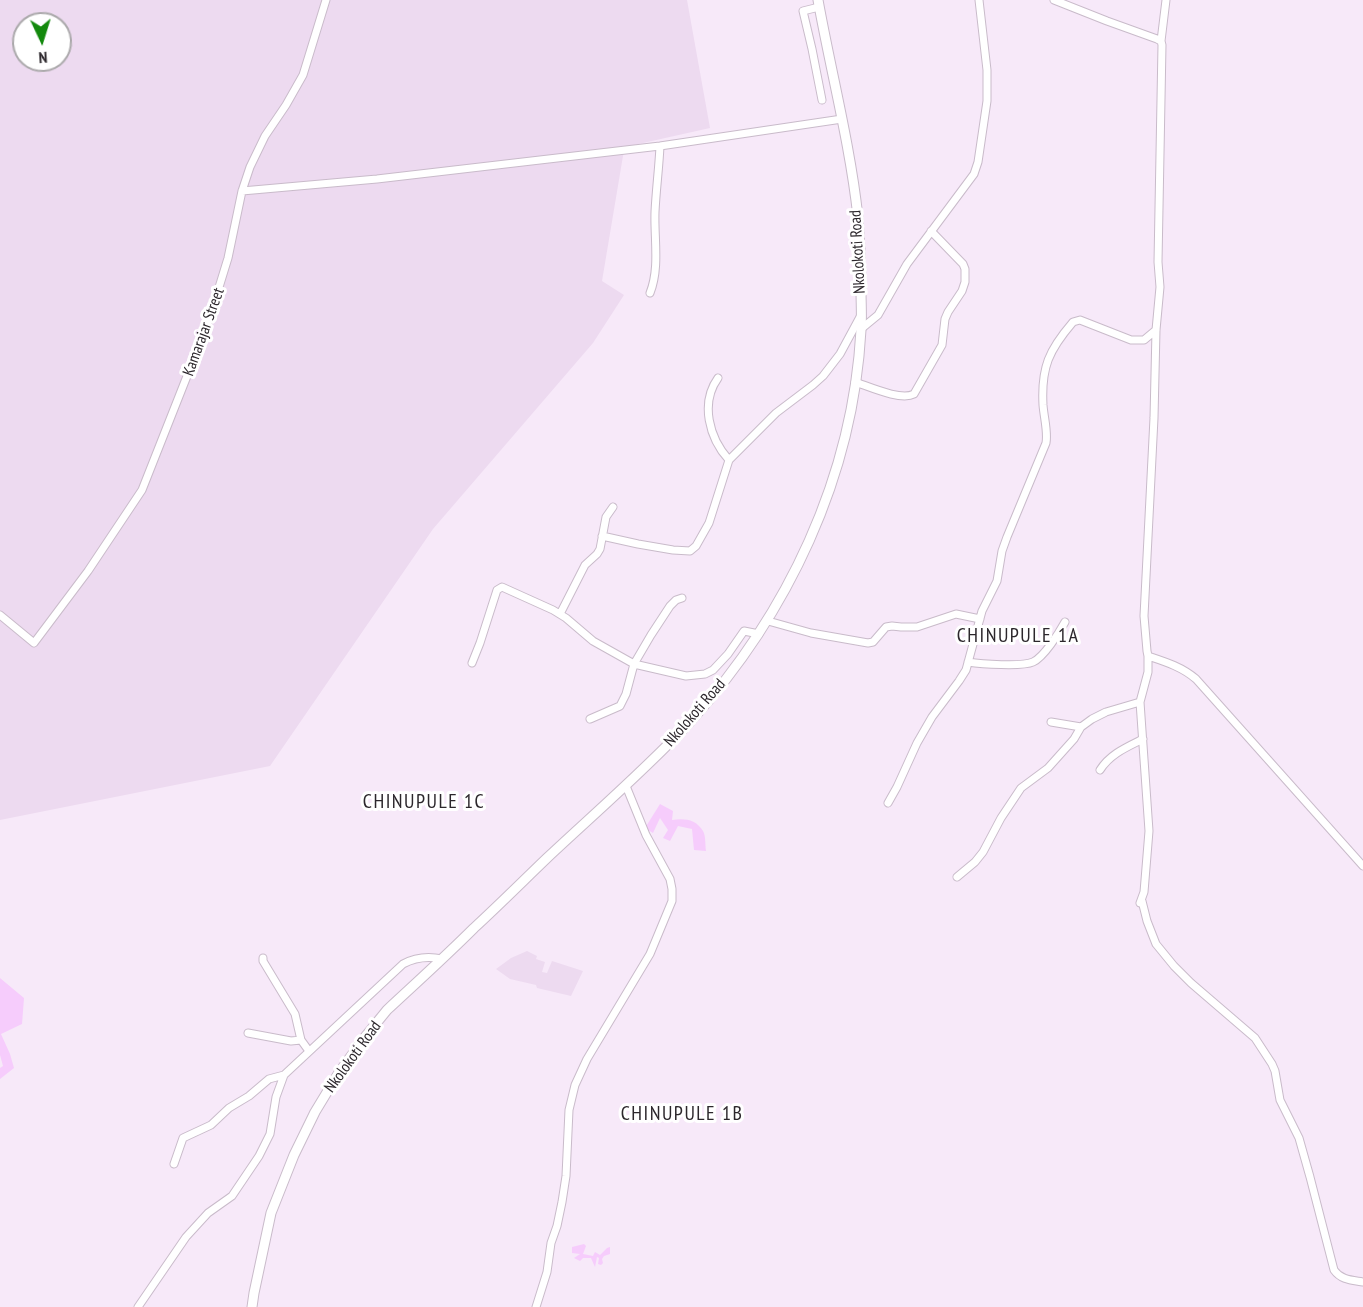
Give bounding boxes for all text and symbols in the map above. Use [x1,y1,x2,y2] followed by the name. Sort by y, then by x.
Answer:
[12,12,72,72] north arrow
[38,48,48,68] text: N
[846,210,870,294] street label: Nkolokoti Road
[179,285,229,379] street label: Kamarajar Street
[957,624,1079,648] district label: CHINUPULE 1A
[660,675,730,751] street label: Nkolokoti Road
[363,790,485,814] district label: CHINUPULE 1C
[321,1017,385,1097] street label: Nkolokoti Road
[621,1102,743,1126] district label: CHINUPULE 1B

